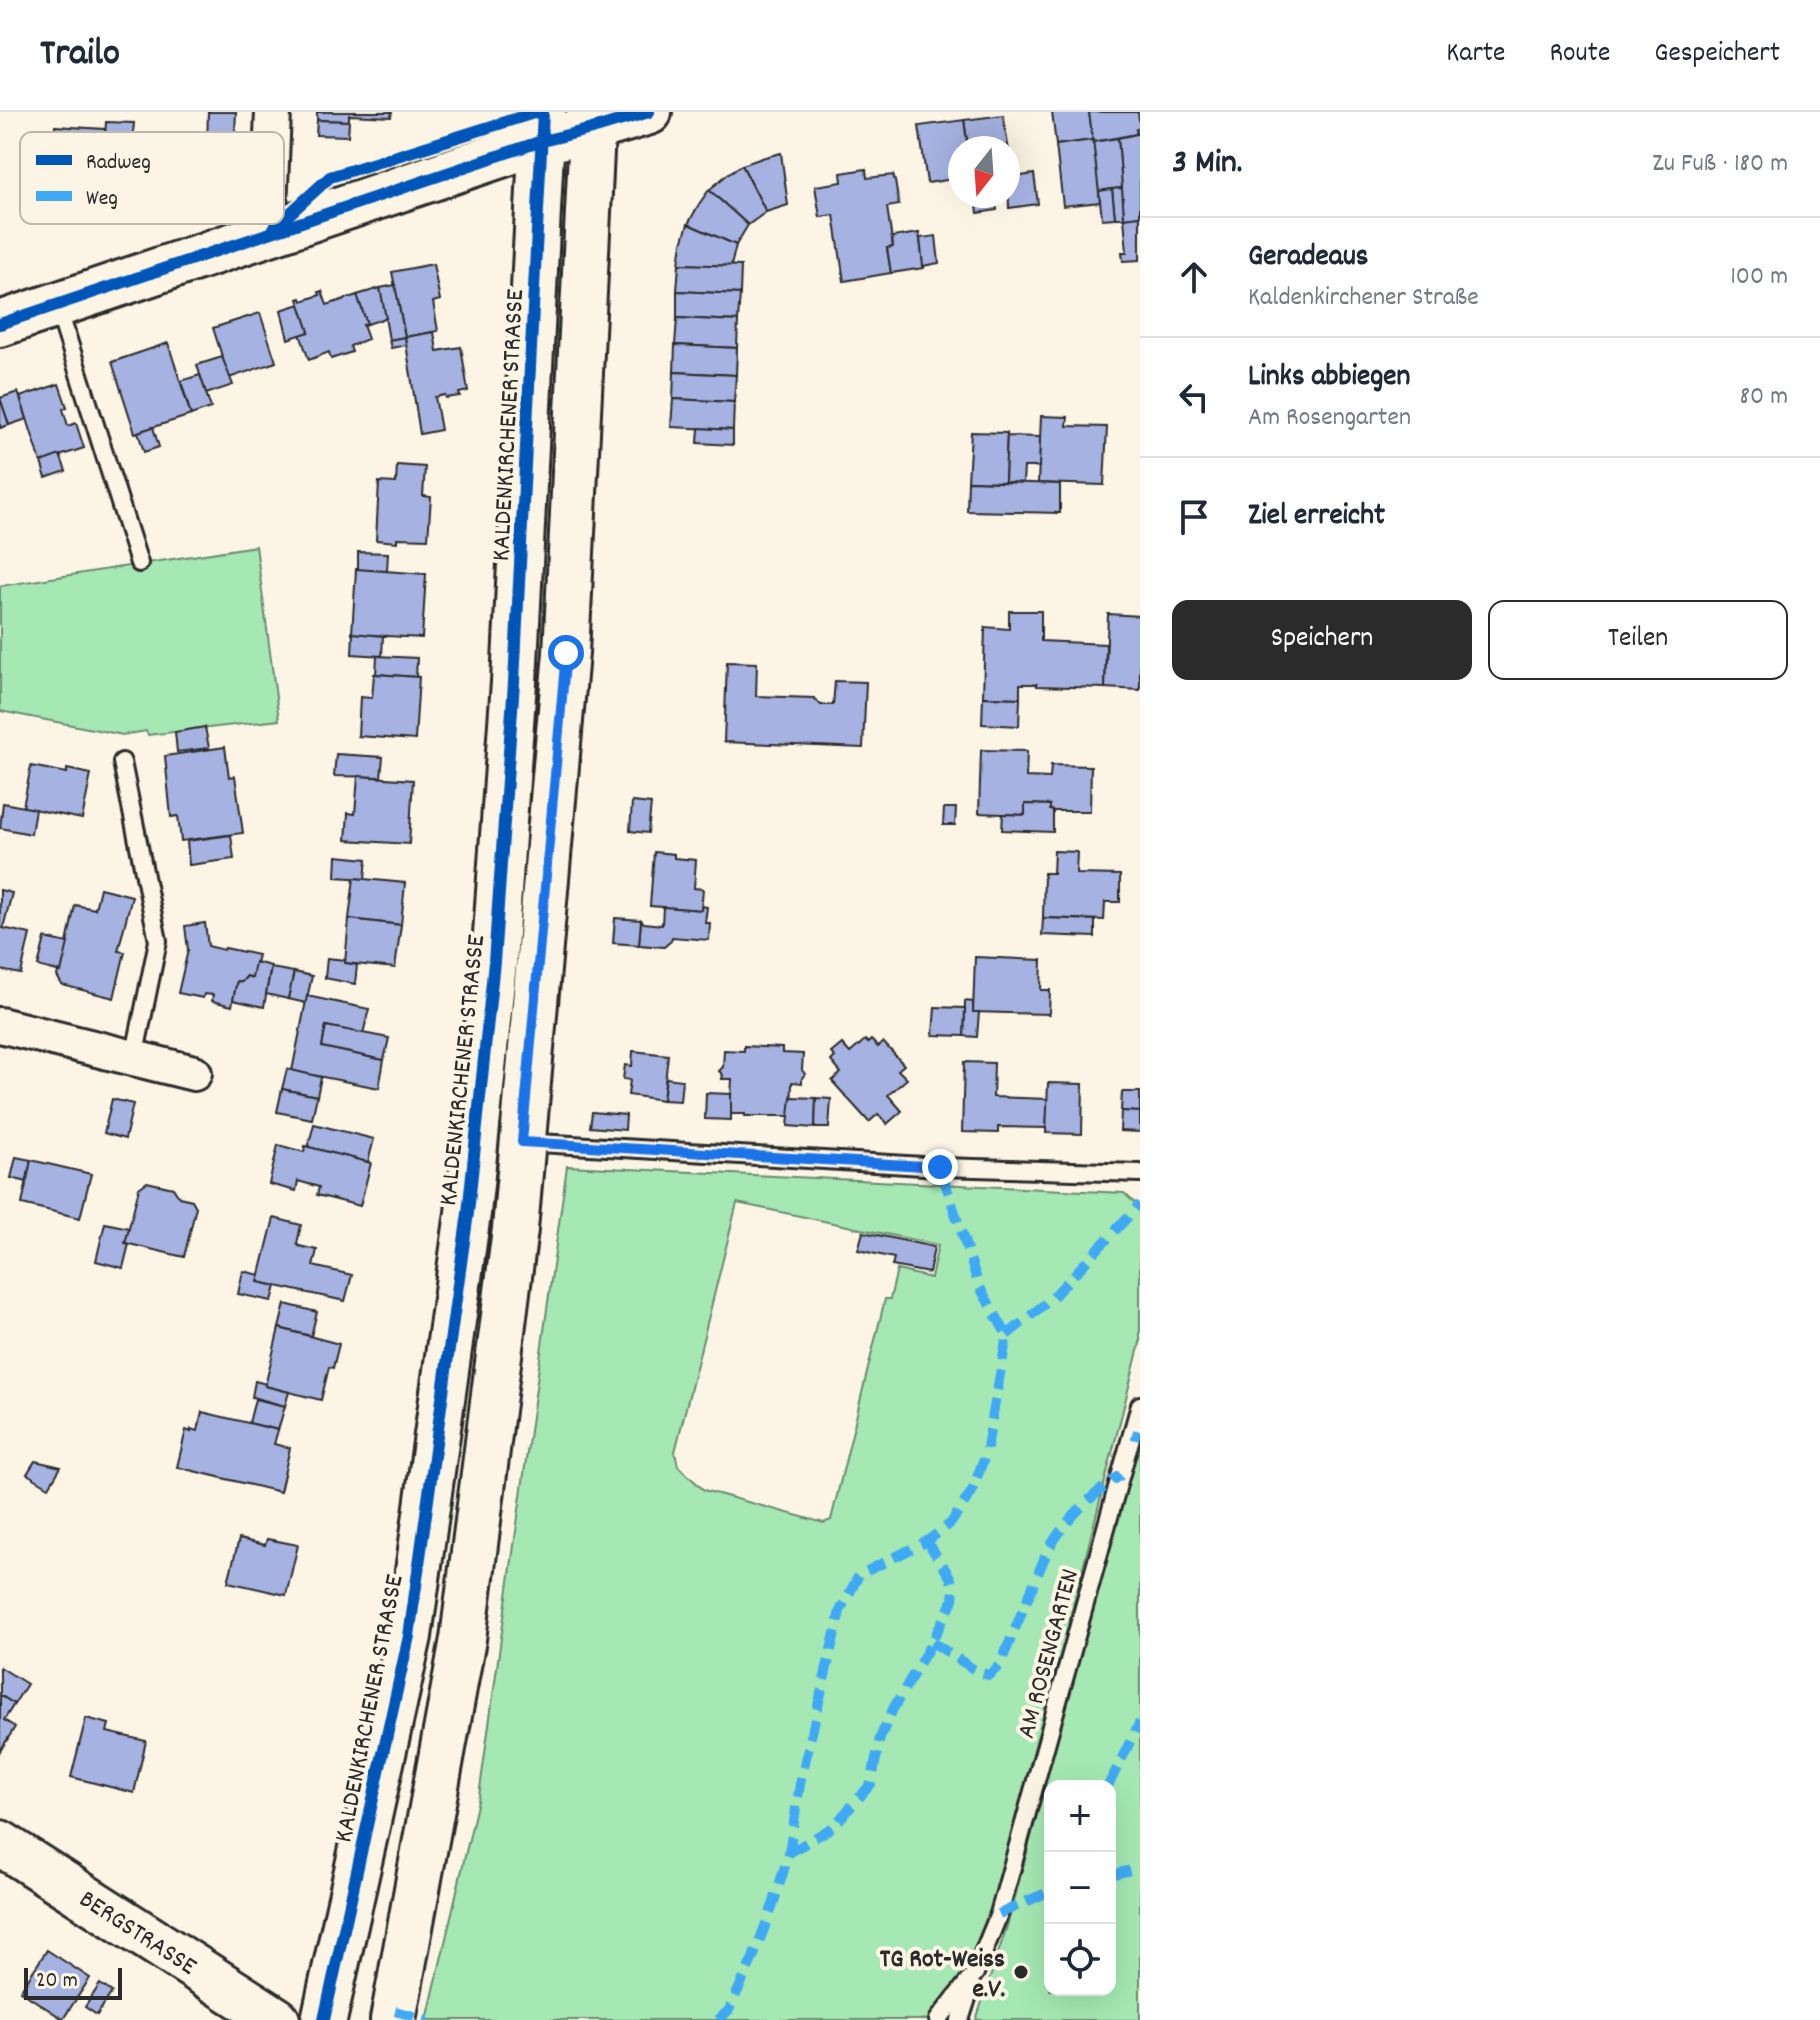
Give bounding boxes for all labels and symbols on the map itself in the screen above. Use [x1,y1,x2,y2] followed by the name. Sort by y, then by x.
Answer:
[20,132,284,224] legend
[948,136,1020,208] north arrow
[86,148,151,179] text: Radweg
[86,184,118,215] text: Weg
[484,288,535,562] street label: KALDENKIRCHENER STRASSE
[548,635,584,671] route start
[431,933,496,1208] street label: KALDENKIRCHENER STRASSE
[922,1149,958,1185] route end
[1009,1565,1090,1743] street label: AM ROSENGARTEN
[326,1571,415,1846] street label: KALDENKIRCHENER STRASSE
[71,1882,203,1986] street label: BERGSTRASSE
[880,1942,1005,2009] place label: TG Rot-Weiss e.V.
[1012,1963,1030,1981] marker: TG Rot-Weiss e.V.
[24,1964,122,2000] scale bar

